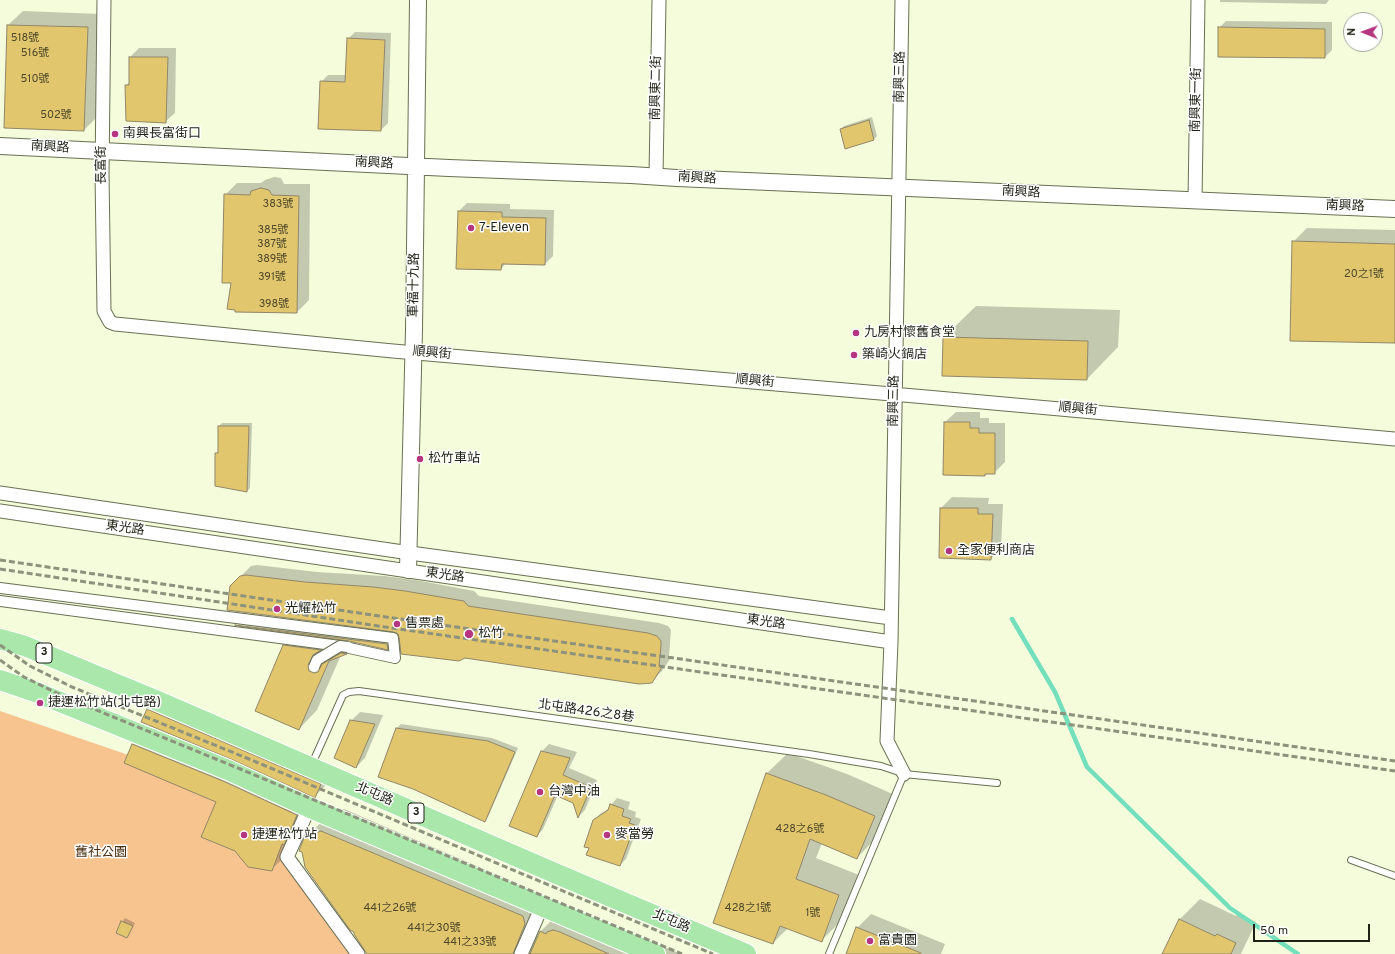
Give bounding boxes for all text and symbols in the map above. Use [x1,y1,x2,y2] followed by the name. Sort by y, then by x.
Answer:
[1343,12,1383,52] north arrow
[1345,28,1359,36] text: N
[11,32,39,46] house number: 518號
[21,47,49,61] house number: 516號
[893,51,909,103] street label: 南興三路
[649,55,665,121] street label: 南興東二街
[1189,67,1205,133] street label: 南興東一街
[21,73,49,87] house number: 510號
[40,109,72,123] house number: 502號
[123,126,201,142] place label: 南興長富街口
[110,129,120,139] marker: 南興長富街口
[30,139,70,157] street label: 南興路
[94,146,110,184] street label: 長富街
[354,155,394,173] street label: 南興路
[677,170,717,188] street label: 南興路
[1001,184,1041,202] street label: 南興路
[263,198,293,212] house number: 383號
[1325,199,1365,215] street label: 南興路
[479,220,529,236] place label: 7-Eleven
[466,223,476,233] marker: 7-Eleven
[257,224,289,238] house number: 385號
[257,238,287,252] house number: 387號
[407,252,423,318] street label: 軍福十九路
[257,253,287,267] house number: 389號
[1344,268,1384,282] house number: 20之1號
[258,271,286,285] house number: 391號
[259,298,289,312] house number: 398號
[864,325,955,341] place label: 九房村懷舊食堂
[851,328,861,338] marker: 九房村懷舊食堂
[412,345,452,363] street label: 順興街
[862,347,927,363] place label: 築崎火鍋店
[849,350,859,360] marker: 築崎火鍋店
[735,373,775,391] street label: 順興街
[887,375,903,427] street label: 南興三路
[1058,401,1098,419] street label: 順興街
[428,451,480,467] place label: 松竹車站
[415,454,425,464] marker: 松竹車站
[105,519,145,539] street label: 東光路
[957,543,1035,559] place label: 全家便利商店
[944,546,954,556] marker: 全家便利商店
[425,566,465,586] street label: 東光路
[285,601,337,617] place label: 光耀松竹
[272,604,282,614] marker: 光耀松竹
[746,613,786,633] street label: 東光路
[405,616,444,632] place label: 售票處
[392,619,402,629] marker: 售票處
[478,626,504,642] place label: 松竹
[463,628,475,640] marker: 松竹
[36,643,52,663] road number: 3
[48,695,161,711] place label: 捷運松竹站(北屯路)
[35,698,45,708] marker: 捷運松竹站(北屯路)
[537,698,635,726] street label: 北屯路426之8巷
[353,780,395,810] street label: 北屯路
[548,784,600,800] place label: 台灣中油
[535,787,545,797] marker: 台灣中油
[408,803,424,823] road number: 3
[776,823,824,837] house number: 428之6號
[252,827,317,843] place label: 捷運松竹站
[615,827,654,843] place label: 麥當勞
[239,830,249,840] marker: 捷運松竹站
[602,830,612,840] marker: 麥當勞
[75,845,127,861] park label: 舊社公園
[363,902,417,916] house number: 441之26號
[725,902,771,916] house number: 428之1號
[650,907,692,937] street label: 北屯路
[805,907,821,921] house number: 1號
[1255,916,1372,942] scale bar
[407,922,461,936] house number: 441之30號
[1260,923,1288,939] text: 50 m
[878,933,917,949] place label: 富貴園
[443,936,497,950] house number: 441之33號
[865,936,875,946] marker: 富貴園

